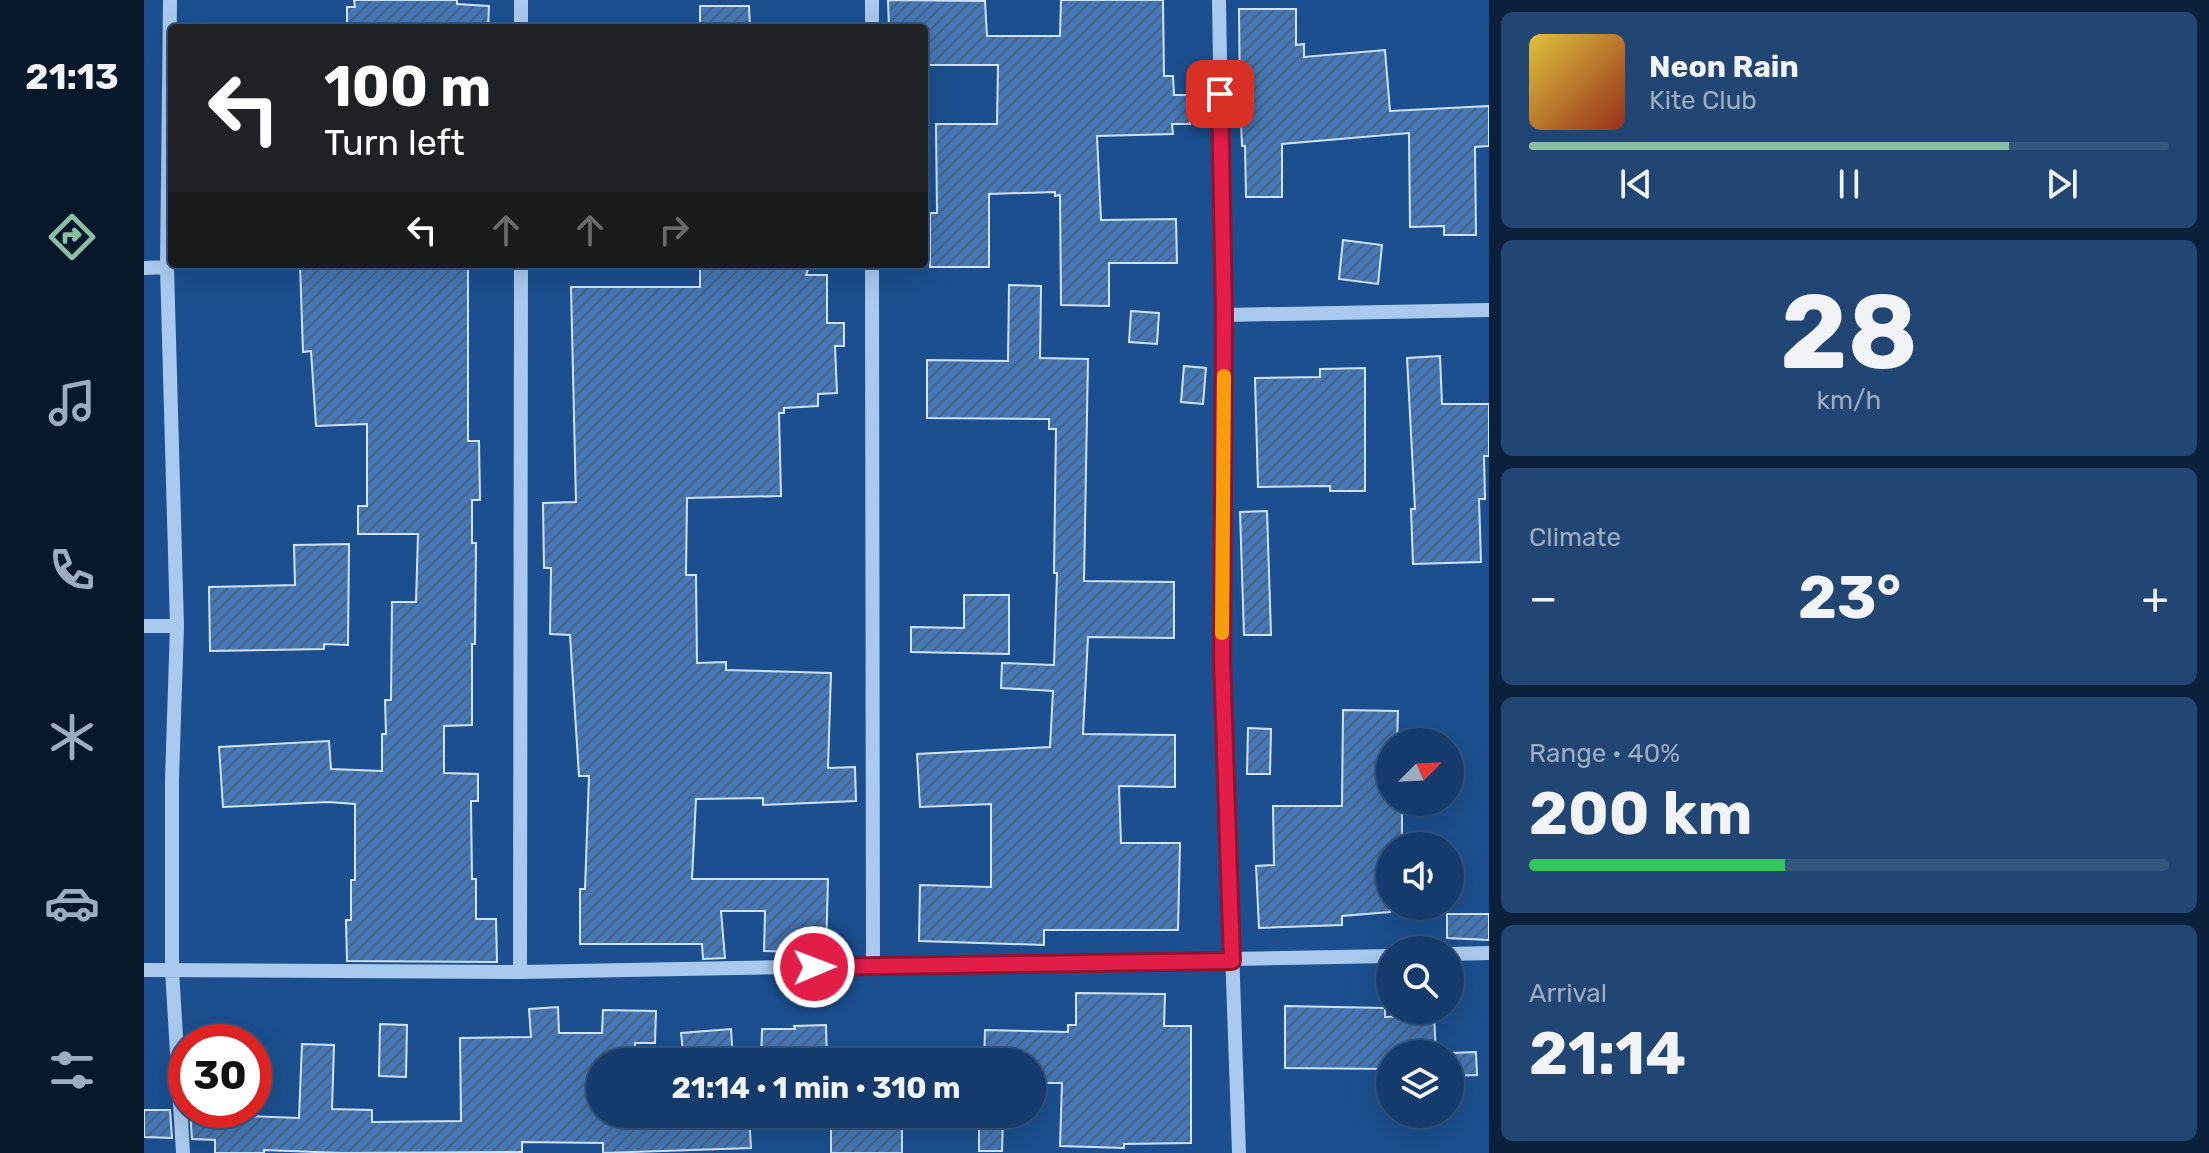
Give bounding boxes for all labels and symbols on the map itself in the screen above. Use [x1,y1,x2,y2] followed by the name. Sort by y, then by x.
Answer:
[1186,60,1254,128] pin
[1376,728,1464,816] north arrow
[772,925,856,1009] position arrow
[168,1024,272,1128] speed limit sign: 30

